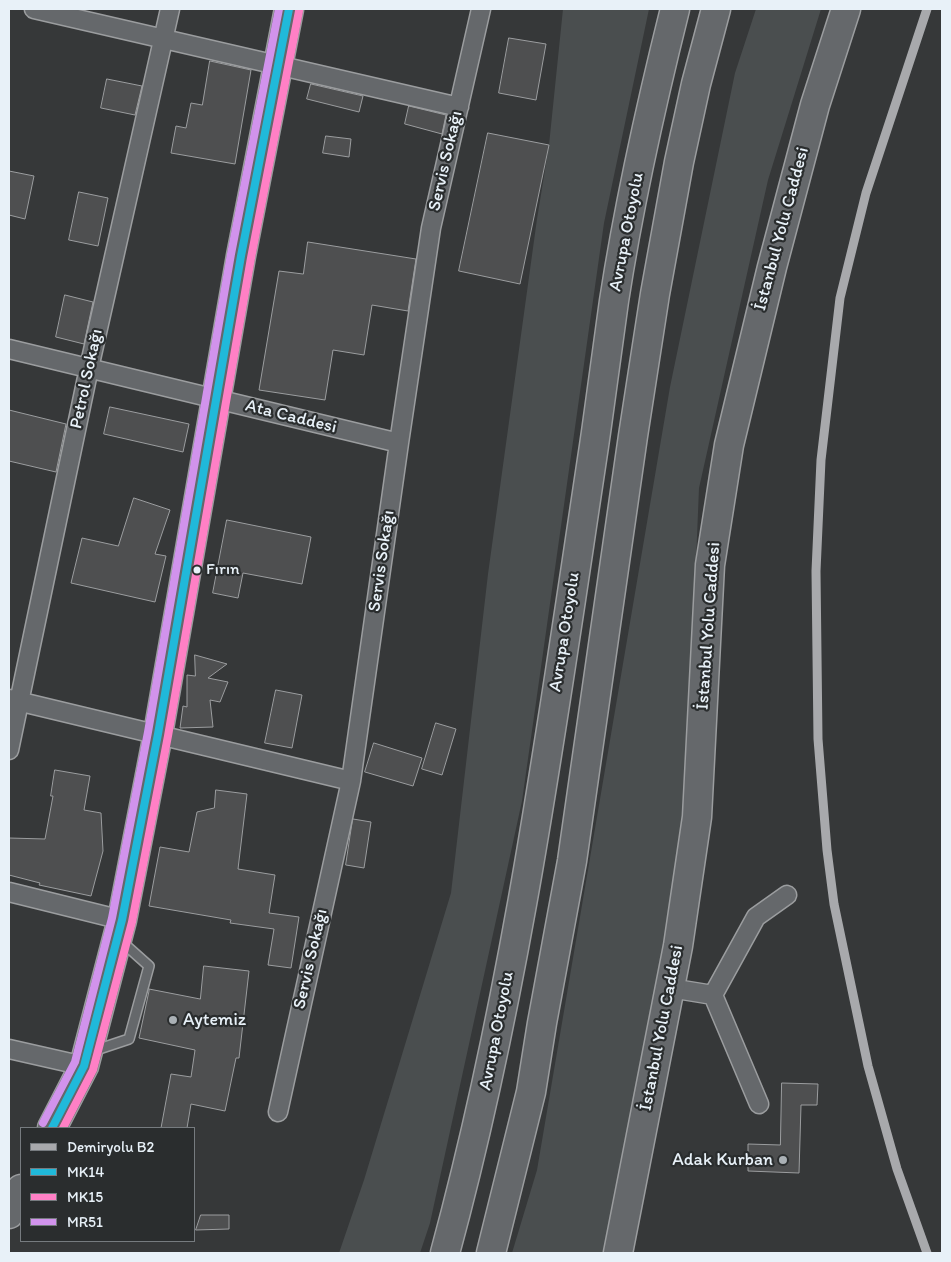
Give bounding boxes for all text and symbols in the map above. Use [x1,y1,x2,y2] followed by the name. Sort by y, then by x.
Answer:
[424,109,468,213] street label: Servis Sokağı
[750,145,814,313] street label: İstanbul Yolu Caddesi
[605,171,649,293] street label: Avrupa Otoyolu
[66,327,108,431] street label: Petrol Sokağı
[243,395,339,439] street label: Ata Caddesi
[364,509,400,613] street label: Servis Sokağı
[692,541,726,711] street label: İstanbul Yolu Caddesi
[206,560,240,580] place label: Fırın
[192,565,202,575] marker: Fırın
[545,571,585,693] street label: Avrupa Otoyolu
[289,907,333,1011] street label: Servis Sokağı
[635,943,689,1113] street label: İstanbul Yolu Caddesi
[475,970,519,1092] street label: Avrupa Otoyolu
[183,1009,246,1031] place label: Aytemiz
[167,1014,179,1026] marker: Aytemiz
[20,1127,195,1242] legend
[67,1138,154,1156] text: Demiryolu B2
[672,1149,773,1171] place label: Adak Kurban
[777,1154,789,1166] marker: Adak Kurban
[67,1163,104,1181] text: MK14
[67,1188,103,1206] text: MK15
[67,1213,103,1231] text: MR51

